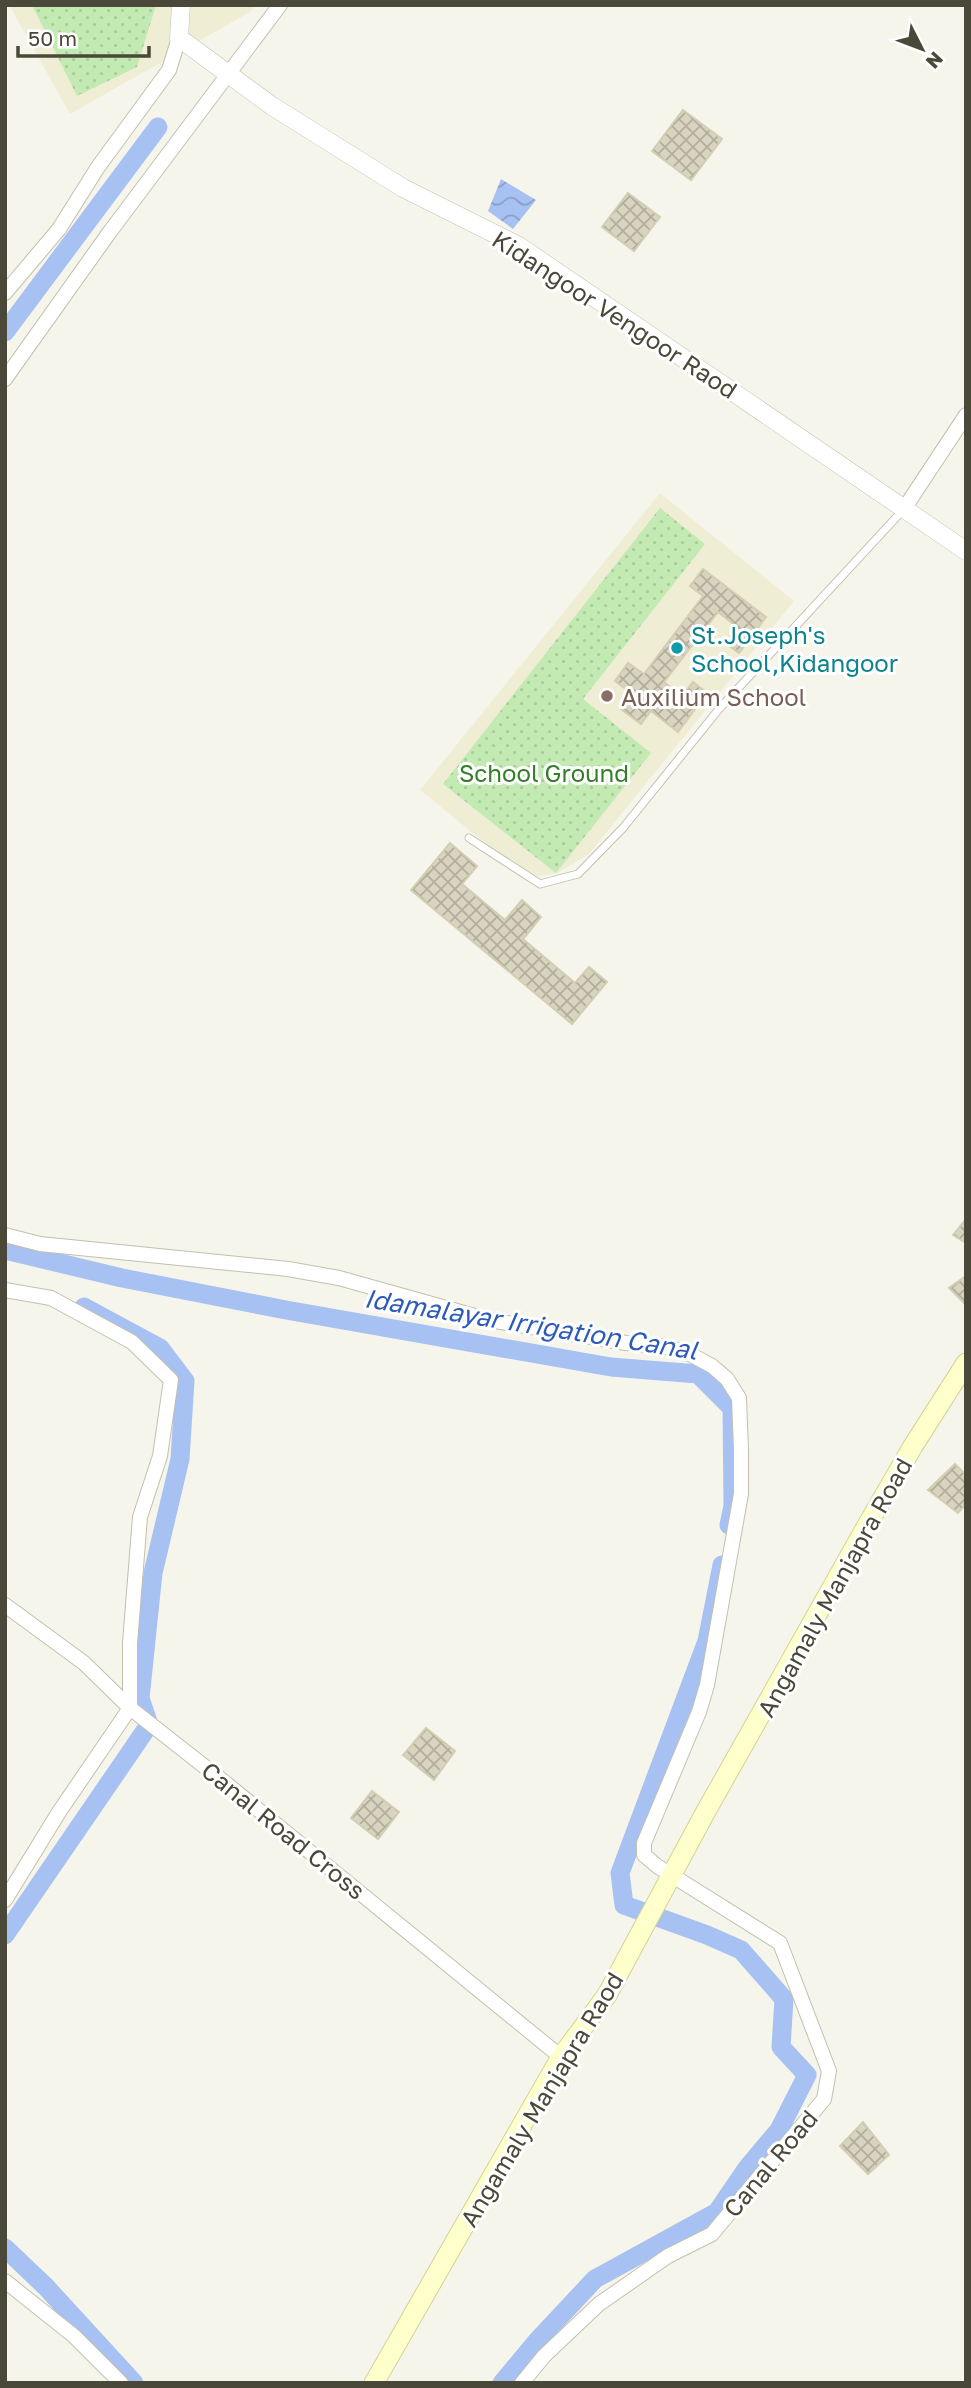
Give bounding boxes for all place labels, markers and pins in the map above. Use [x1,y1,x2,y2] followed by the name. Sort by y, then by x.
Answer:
[691,620,898,677] place label: St.Joseph's School,Kidangoor
[669,640,685,656] marker: St.Joseph's School,Kidangoor
[621,682,806,711] place label: Auxilium School
[599,688,615,704] marker: Auxilium School

